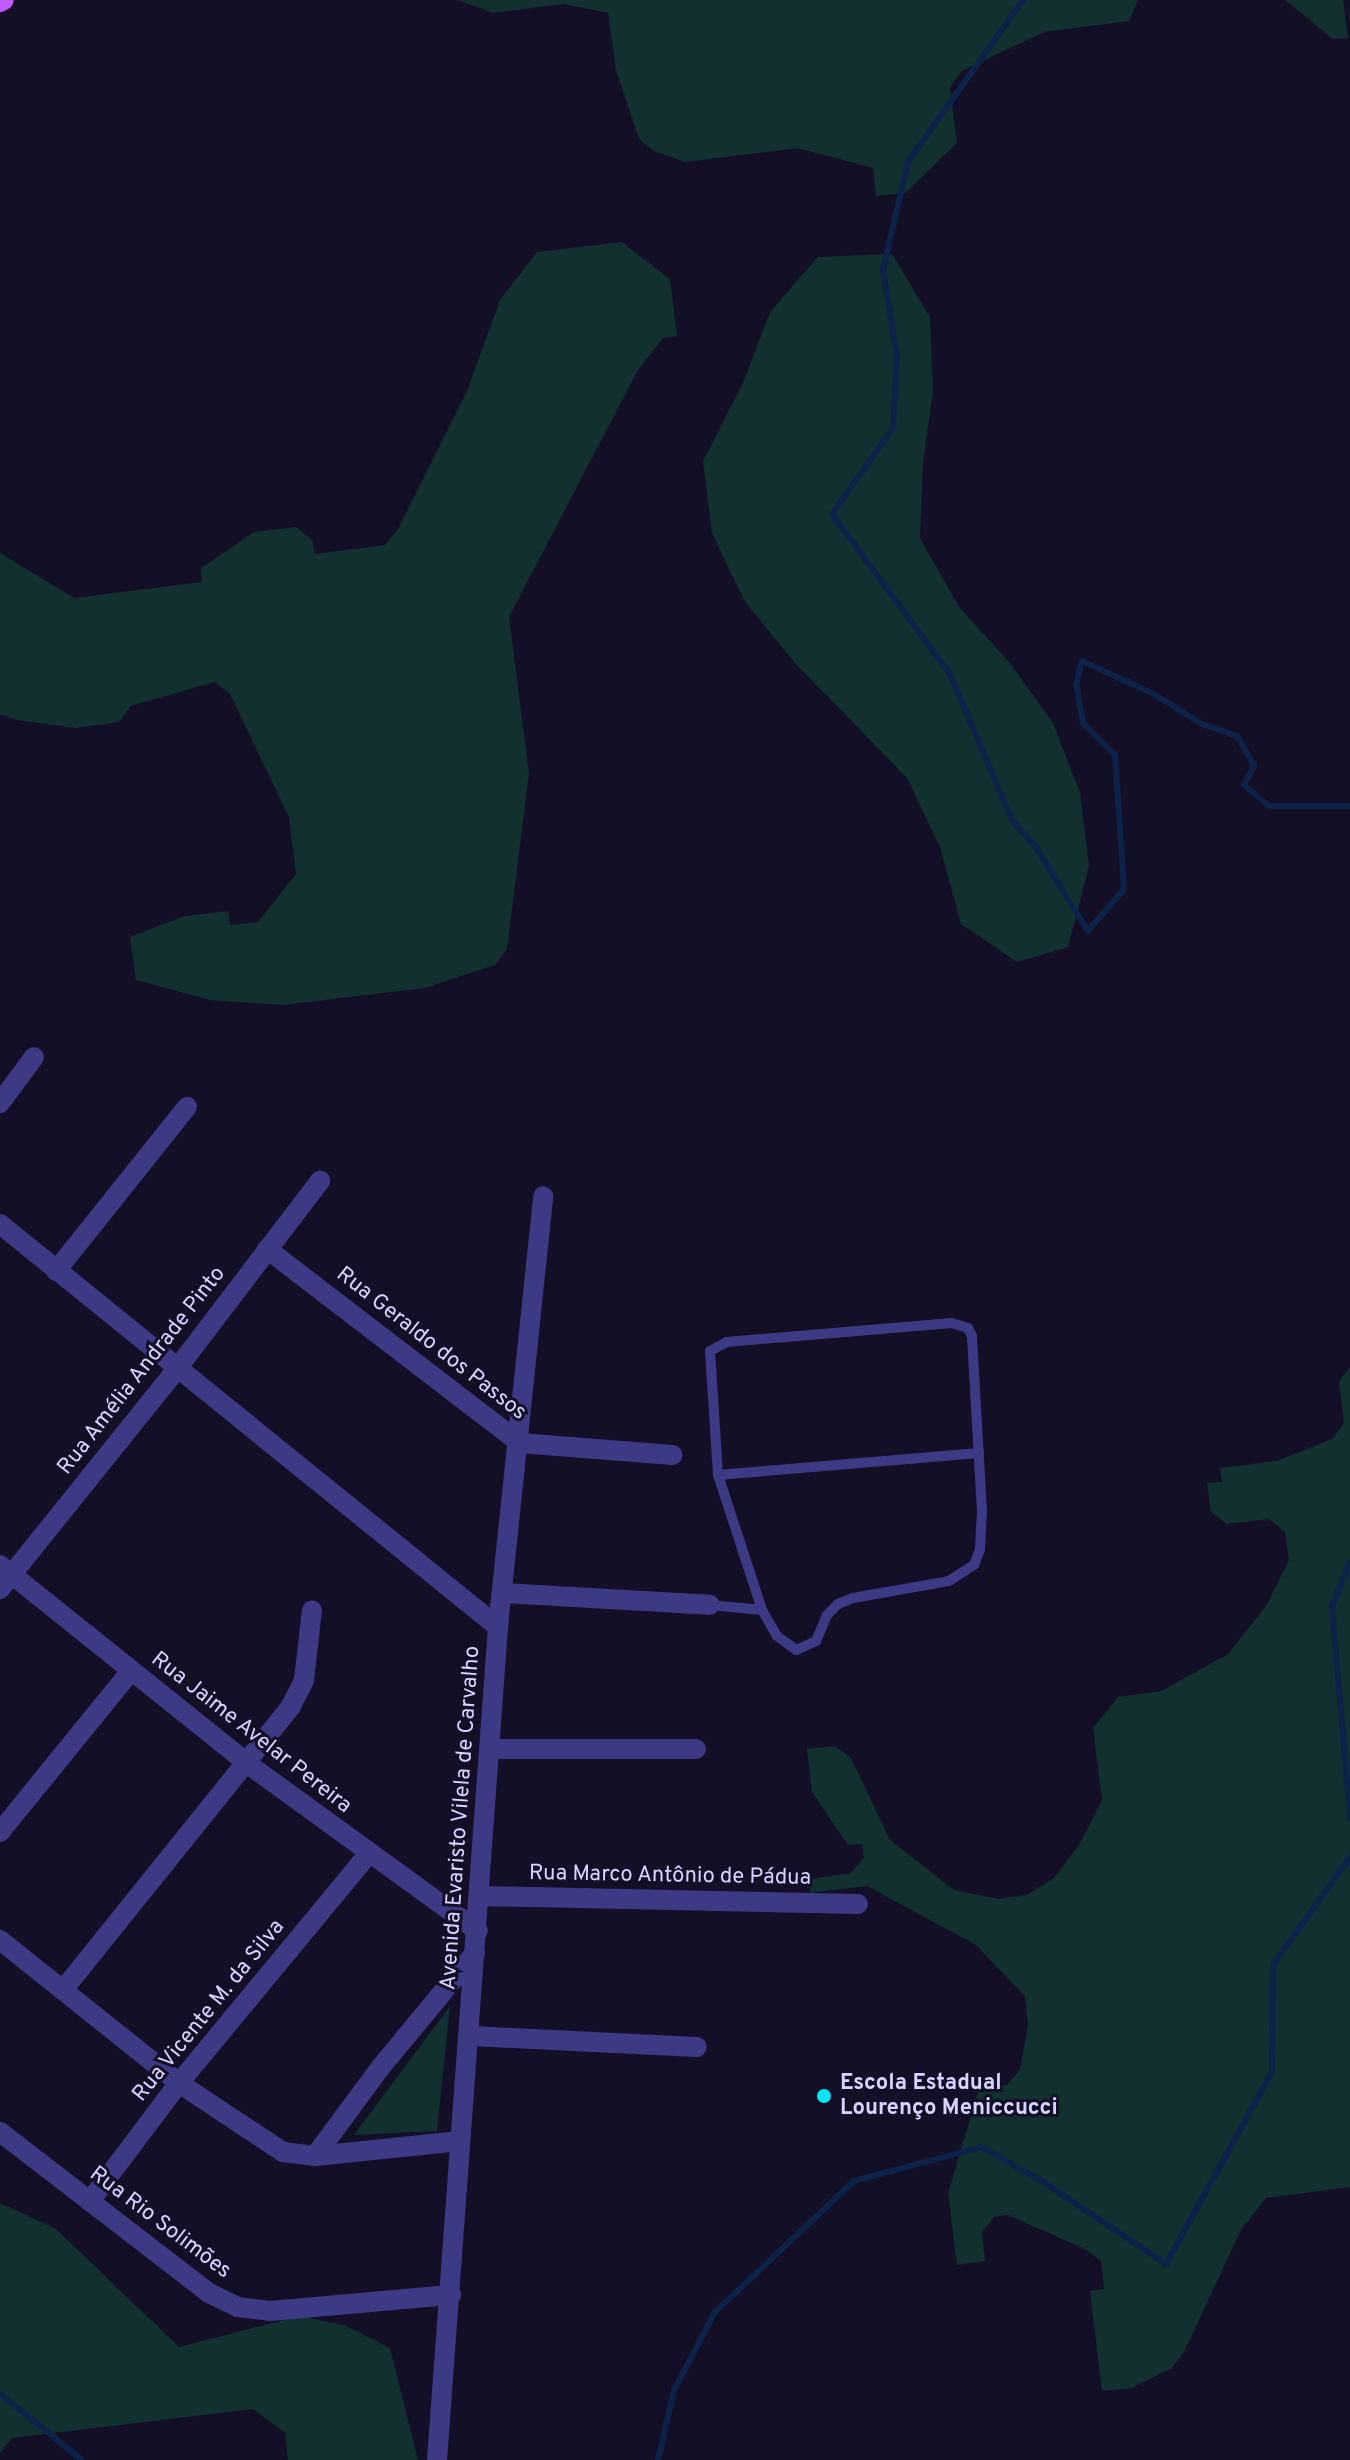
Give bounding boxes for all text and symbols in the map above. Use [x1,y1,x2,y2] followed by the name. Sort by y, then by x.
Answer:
[52,1261,232,1481] street label: Rua Amélia Andrade Pinto
[331,1262,531,1426] street label: Rua Geraldo dos Passos
[436,1645,486,1991] street label: Avenida Evaristo Vilela de Carvalho
[145,1646,357,1820] street label: Rua Jaime Avelar Pereira
[528,1860,812,1892] street label: Rua Marco Antônio de Pádua
[127,1914,291,2108] street label: Rua Vicente M. da Silva
[840,2070,1058,2122] place label: Escola Estadual Lourenço Meniccucci
[815,2087,833,2105] marker: Escola Estadual Lourenço Meniccucci
[84,2161,236,2285] street label: Rua Rio Solimões

